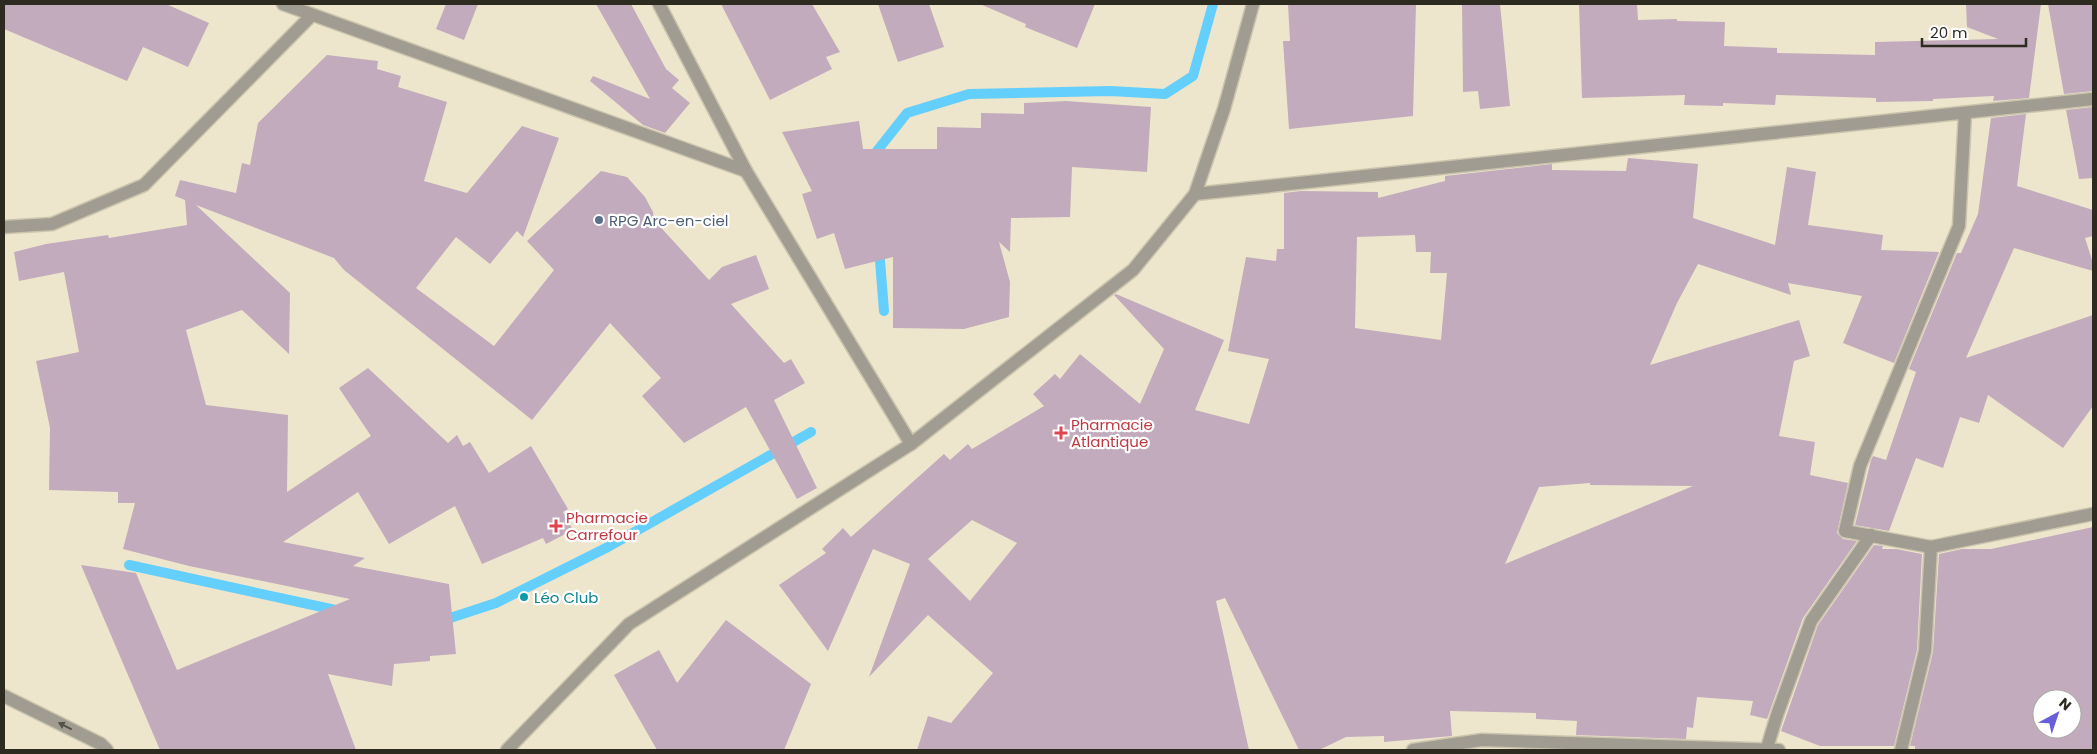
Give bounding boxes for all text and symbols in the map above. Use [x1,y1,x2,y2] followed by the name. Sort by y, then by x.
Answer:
[1922,15,2026,47] scale bar
[1930,22,1968,43] text: 20 m
[609,210,729,231] place label: RPG Arc-en-ciel
[593,214,605,226] marker: RPG Arc-en-ciel
[1071,414,1153,452] place label: Pharmacie Atlantique
[1055,427,1067,439] marker: Pharmacie Atlantique
[566,507,648,545] place label: Pharmacie Carrefour
[550,520,562,532] marker: Pharmacie Carrefour
[534,587,598,608] place label: Léo Club
[518,591,530,603] marker: Léo Club
[2032,689,2082,739] north arrow
[2055,693,2076,715] text: N
[58,722,72,730] one-way arrow

